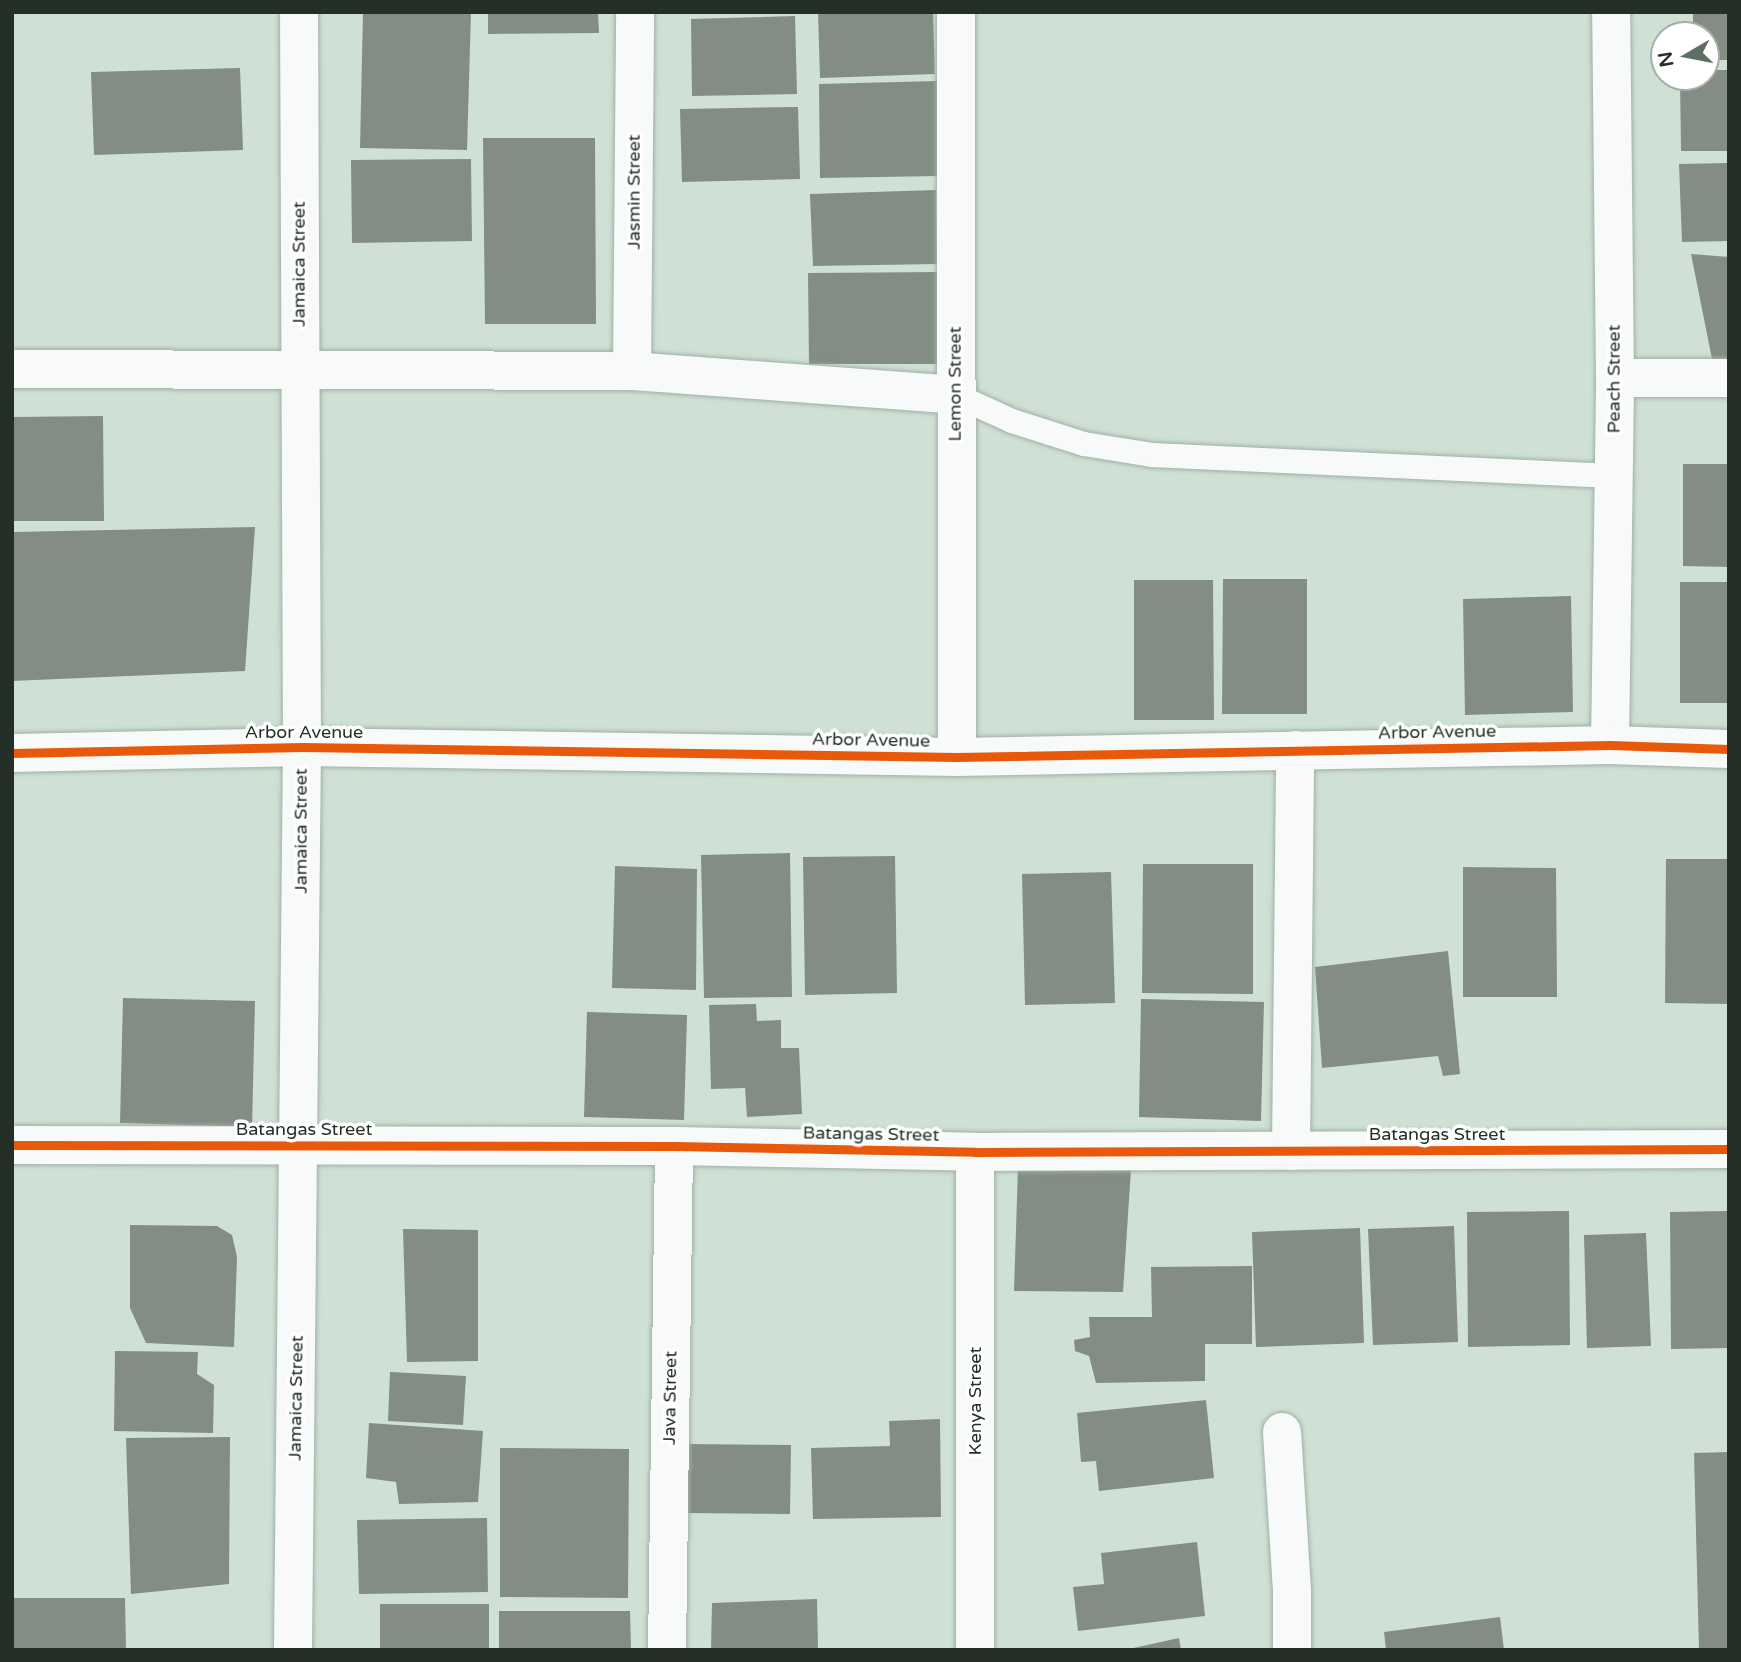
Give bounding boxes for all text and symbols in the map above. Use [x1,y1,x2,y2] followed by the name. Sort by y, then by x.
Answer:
[1650,21,1720,91] north arrow
[1654,50,1678,69] text: N
[623,134,645,250] street label: Jasmin Street
[288,201,310,327] street label: Jamaica Street
[1603,325,1625,433] street label: Peach Street
[944,326,966,442] street label: Lemon Street
[1378,720,1496,744] street label: Arbor Avenue
[245,721,363,743] street label: Arbor Avenue
[812,728,930,752] street label: Arbor Avenue
[290,768,312,894] street label: Jamaica Street
[236,1118,372,1140] street label: Batangas Street
[803,1122,939,1146] street label: Batangas Street
[1369,1123,1505,1145] street label: Batangas Street
[284,1335,308,1461] street label: Jamaica Street
[964,1347,986,1455] street label: Kenya Street
[658,1351,682,1445] street label: Java Street

